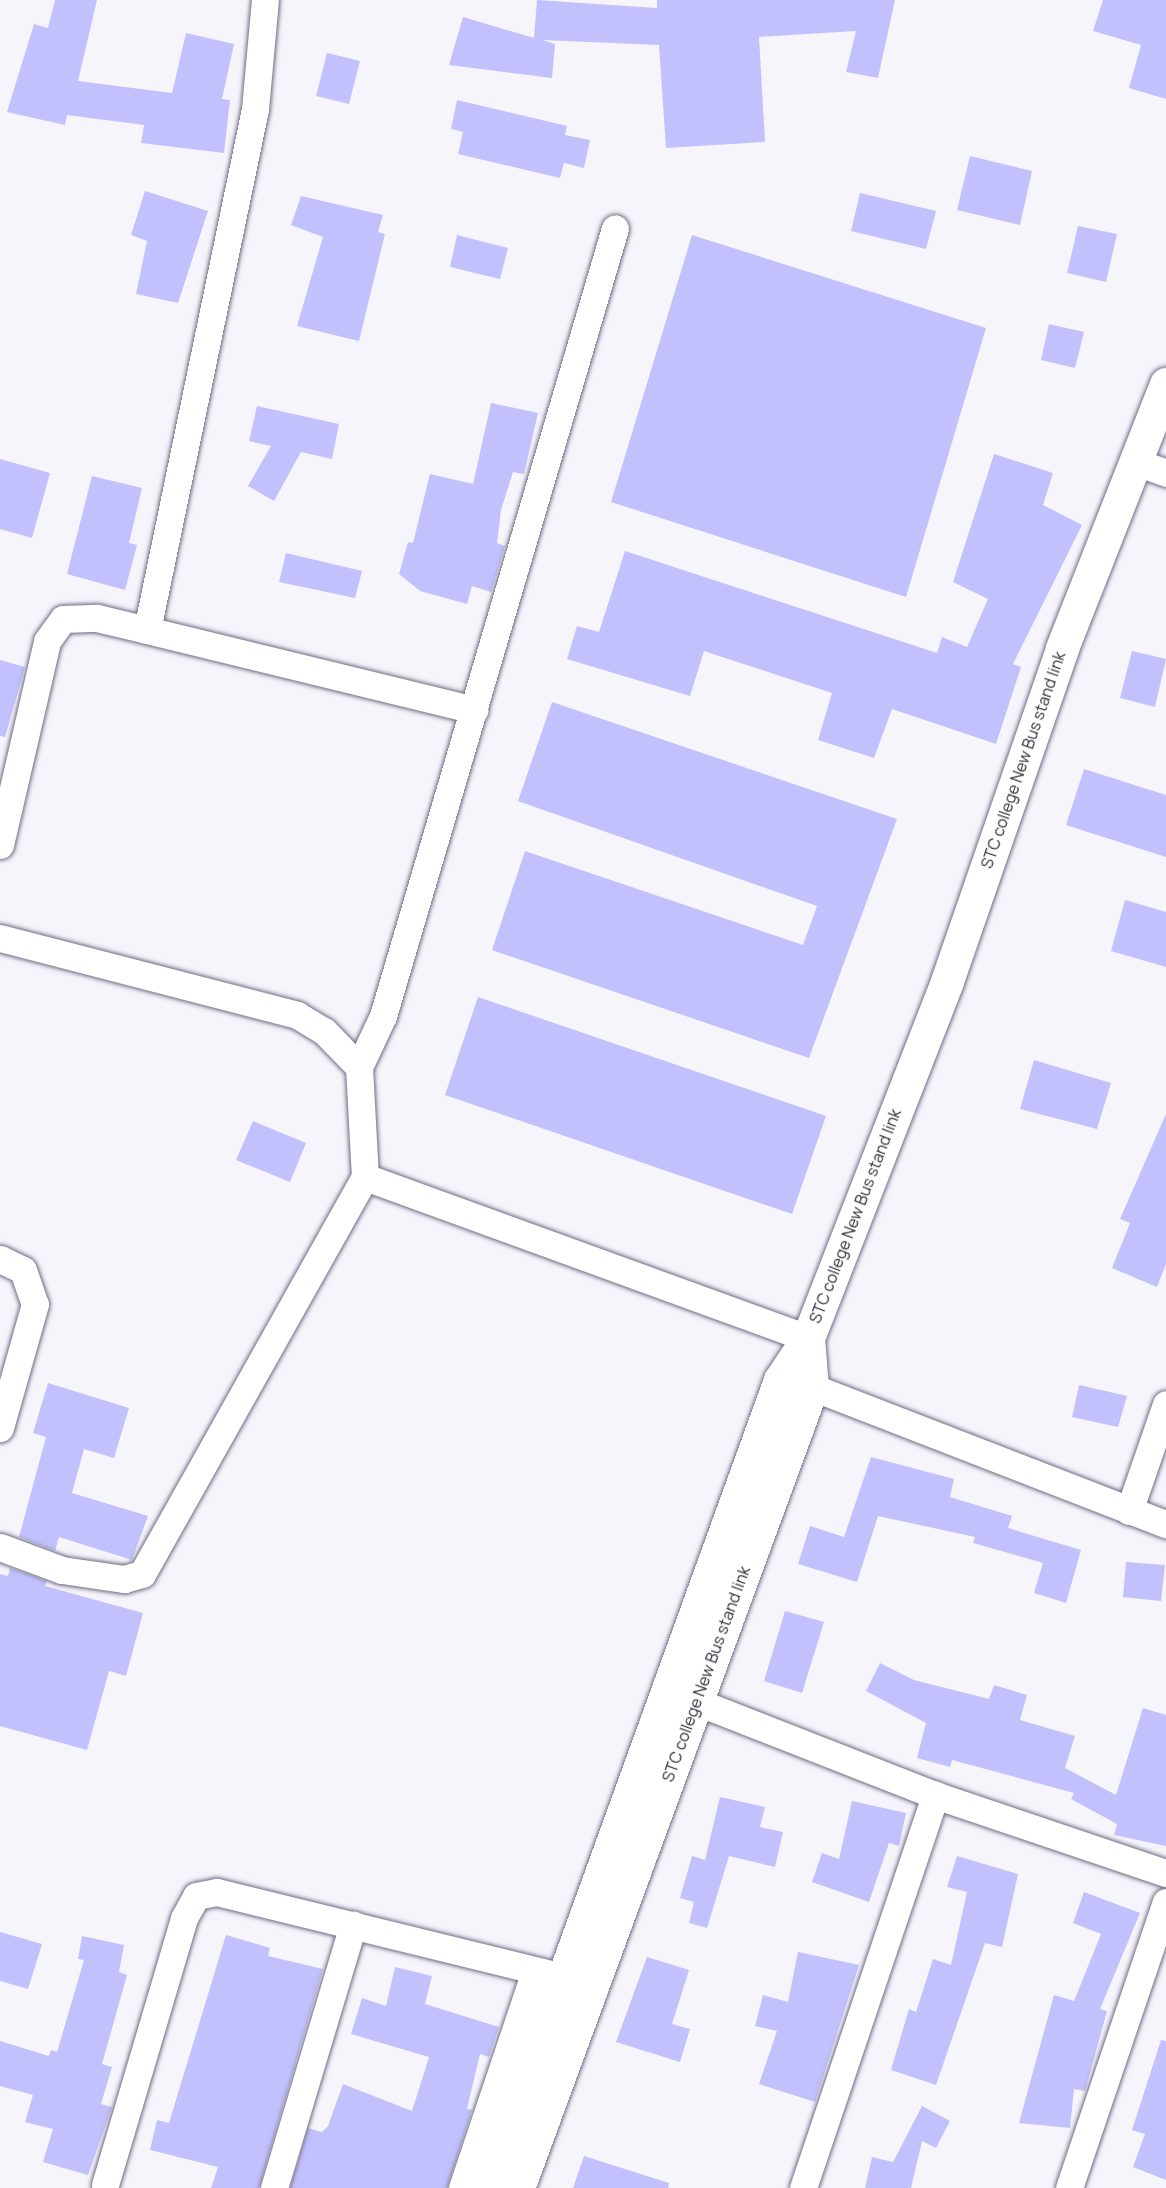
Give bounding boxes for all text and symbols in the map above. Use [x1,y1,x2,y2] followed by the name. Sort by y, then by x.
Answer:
[977,649,1069,871] street label: STC college New Bus stand link
[805,1106,905,1326] street label: STC college New Bus stand link
[658,1564,754,1784] street label: STC college New Bus stand link

